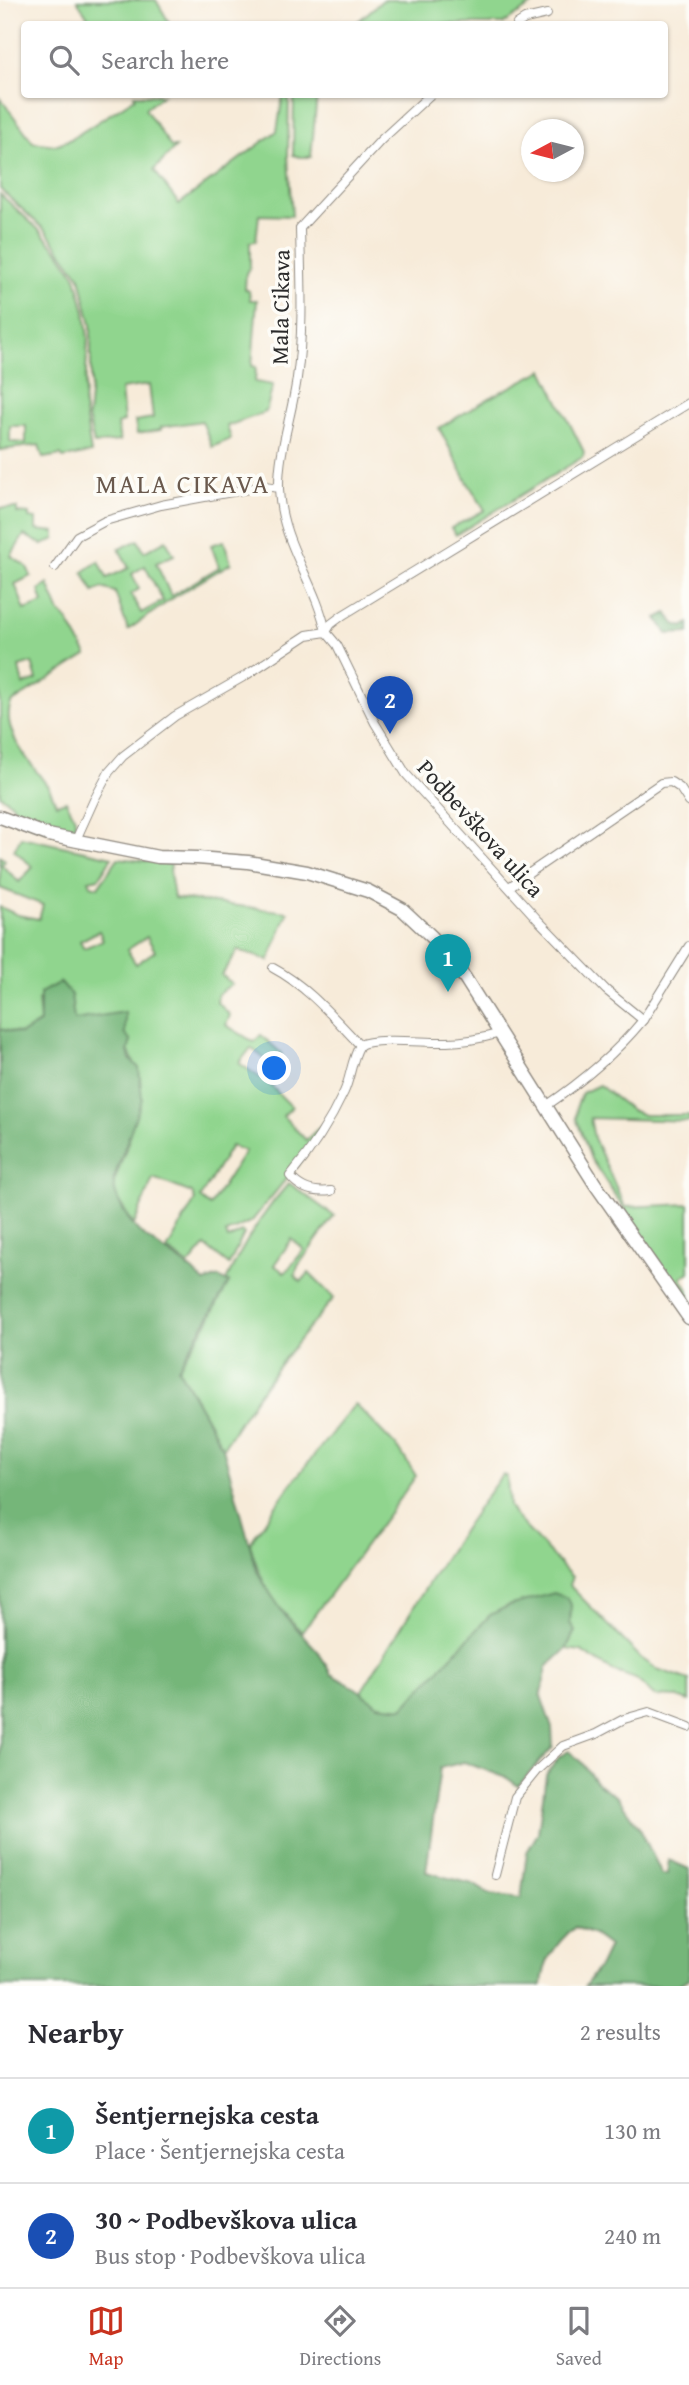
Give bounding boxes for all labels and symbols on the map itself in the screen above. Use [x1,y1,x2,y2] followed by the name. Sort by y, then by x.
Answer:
[521,119,584,182] north arrow
[262,249,298,365] street label: Mala Cikava
[96,464,270,503] district label: MALA CIKAVA
[367,676,413,734] pin: 2
[410,752,552,904] street label: Podbevškova ulica
[425,934,471,992] pin: 1
[257,1051,291,1085] your location

